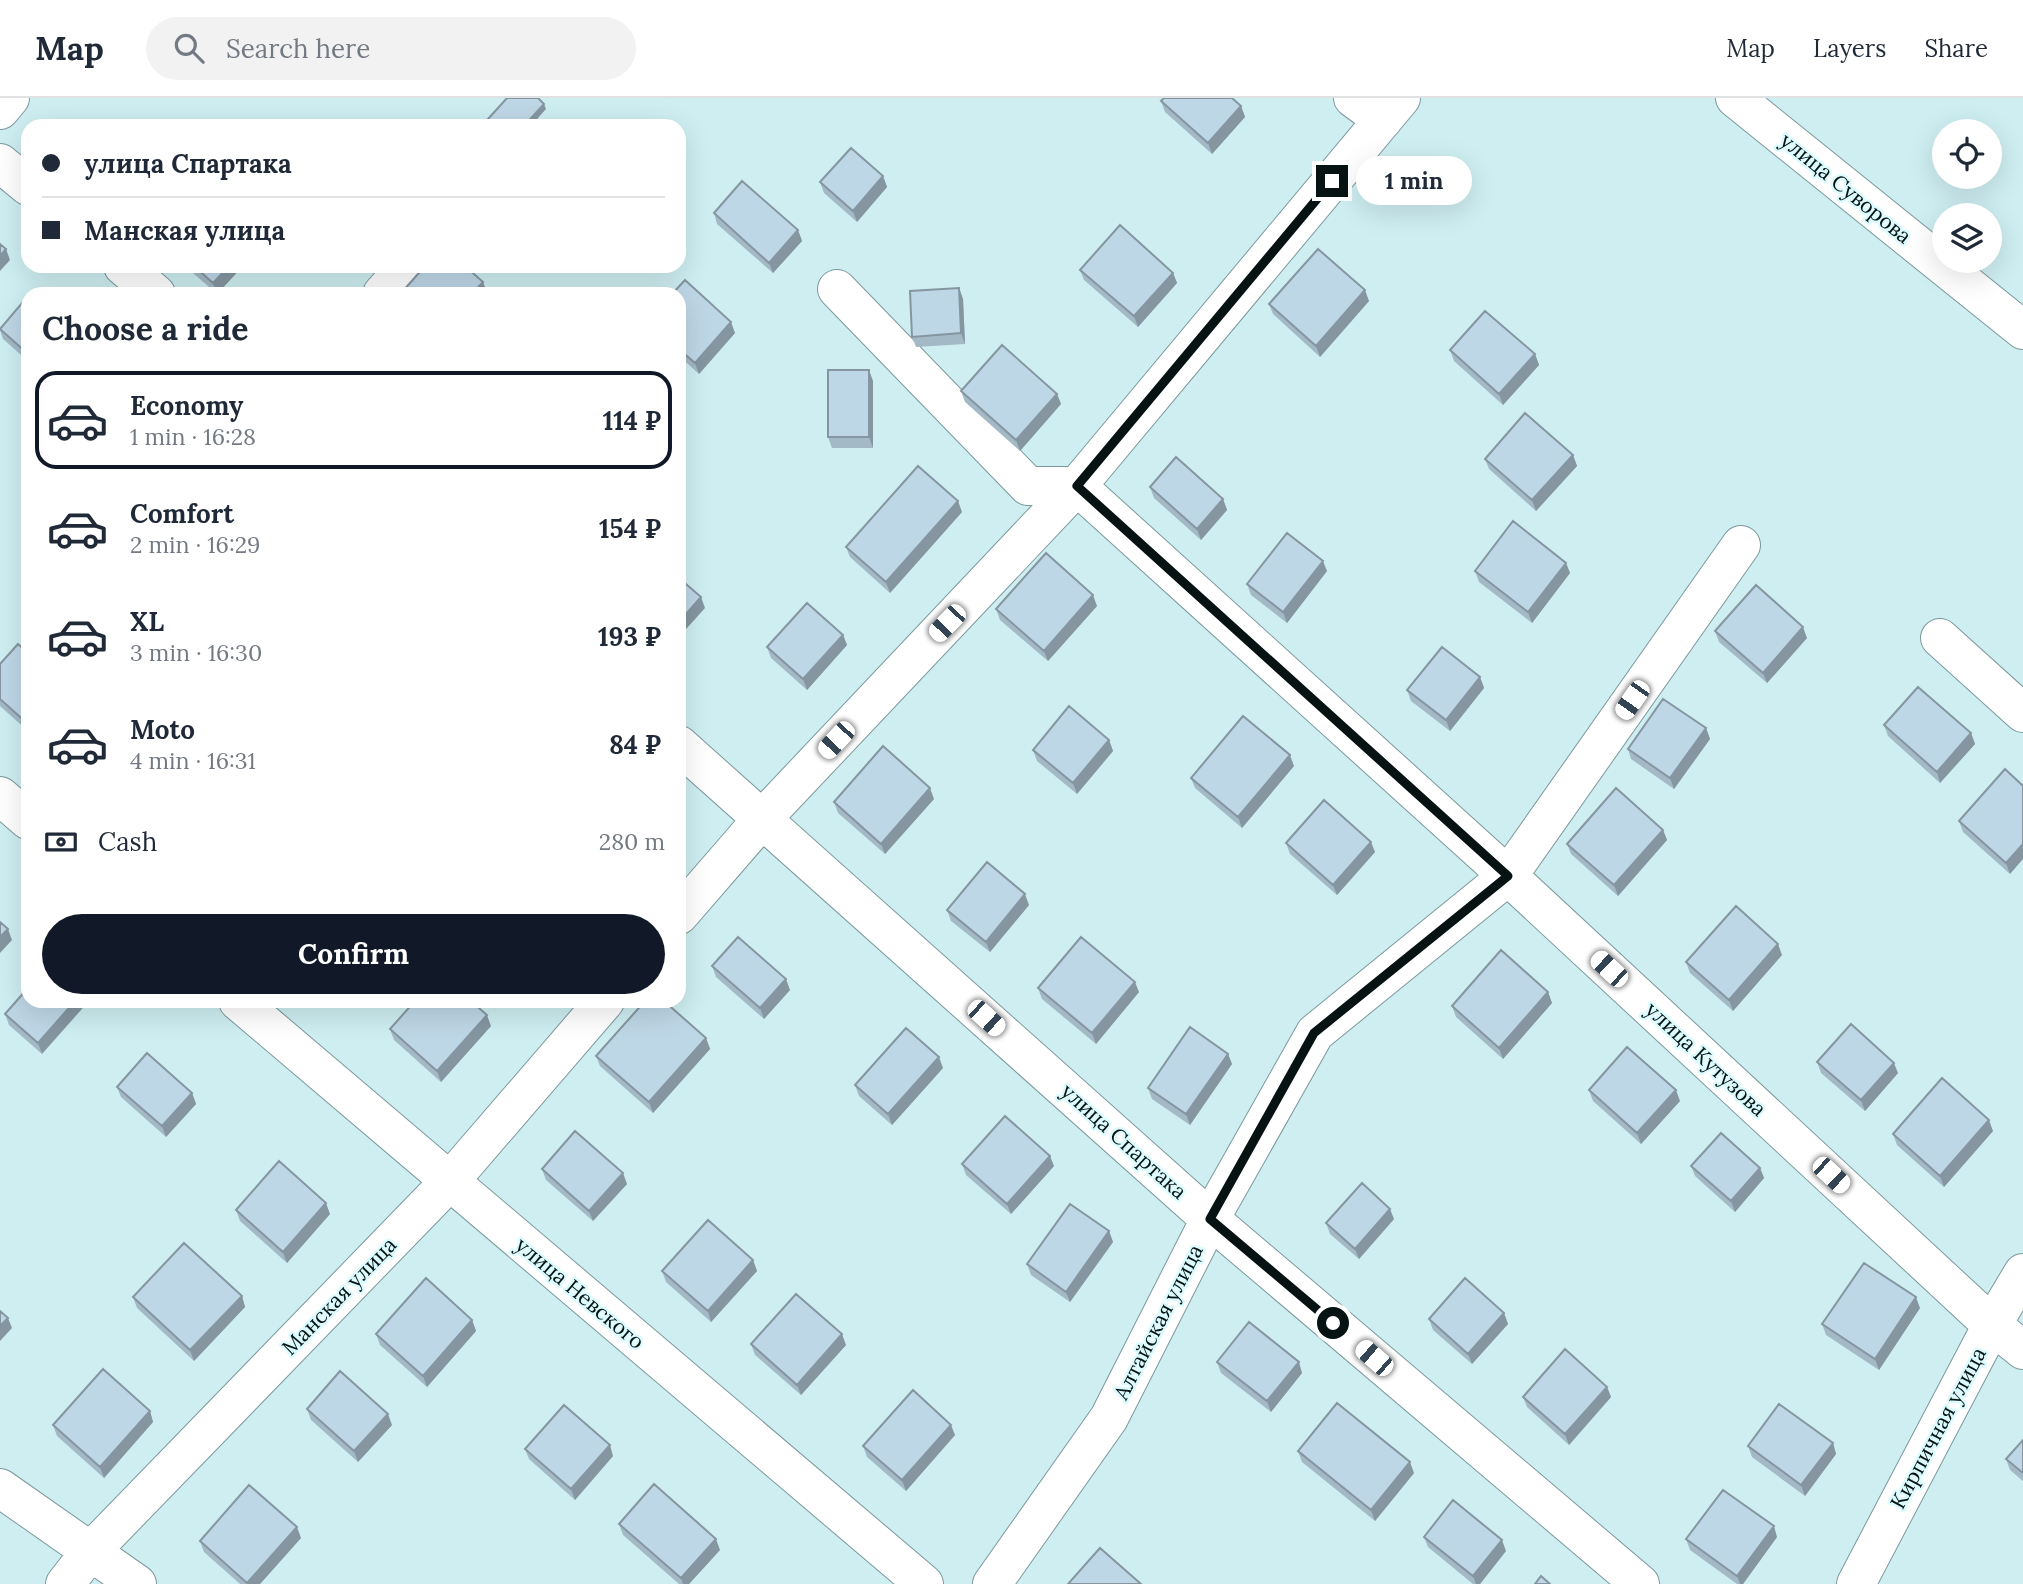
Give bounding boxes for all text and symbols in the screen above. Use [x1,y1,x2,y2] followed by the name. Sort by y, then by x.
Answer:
[146,17,636,80] search box
[35,27,104,69] text: Map
[170,29,208,67] icon: search
[226,32,370,65] text: Search here
[1726,33,1775,64] text: Map
[1813,33,1886,64] text: Layers
[1924,33,1988,64] text: Share
[1932,119,2002,273] map controls
[1932,119,2002,189] button: locate
[1775,127,1917,249] street label: улица Суворова
[84,147,292,180] text: улица Спартака
[1356,156,1472,206] callout: 1 min
[1316,165,1348,197] route end
[1385,166,1443,195] text: 1 min
[1932,203,2002,273] button: layers
[84,214,285,247] text: Манская улица
[42,308,249,349] text: Choose a ride
[46,389,109,452] icon: car
[130,389,243,422] text: Economy
[603,404,661,437] text: 114 ₽
[130,422,256,451] text: 1 min · 16:28
[46,497,109,560] icon: car
[130,497,234,530] text: Comfort
[599,512,661,545] text: 154 ₽
[130,530,260,559] text: 2 min · 16:29
[925,601,970,645] car
[46,605,109,668] icon: car
[130,605,164,638] text: XL
[598,620,661,653] text: 193 ₽
[130,638,262,667] text: 3 min · 16:30
[1612,677,1653,723] car
[46,713,109,776] icon: car
[130,713,195,746] text: Moto
[814,717,859,763] car
[609,728,661,761] text: 84 ₽
[130,746,256,775] text: 4 min · 16:31
[42,823,80,861] icon: cash
[98,825,157,858] text: Cash
[599,827,665,856] text: 280 m
[42,914,665,994] button: Confirm
[1587,947,1632,991] car
[964,996,1009,1040] car
[1640,996,1772,1122] street label: улица Кутузова
[1055,1077,1193,1205] street label: улица Спартака
[1809,1153,1854,1197] car
[276,1231,402,1361] street label: Манская улица
[510,1231,650,1355] street label: улица Невского
[1107,1240,1209,1405] street label: Алтайская улица
[1317,1307,1349,1339] route start
[1352,1336,1397,1380] car
[1884,1342,1992,1513] street label: Кирпичная улица

